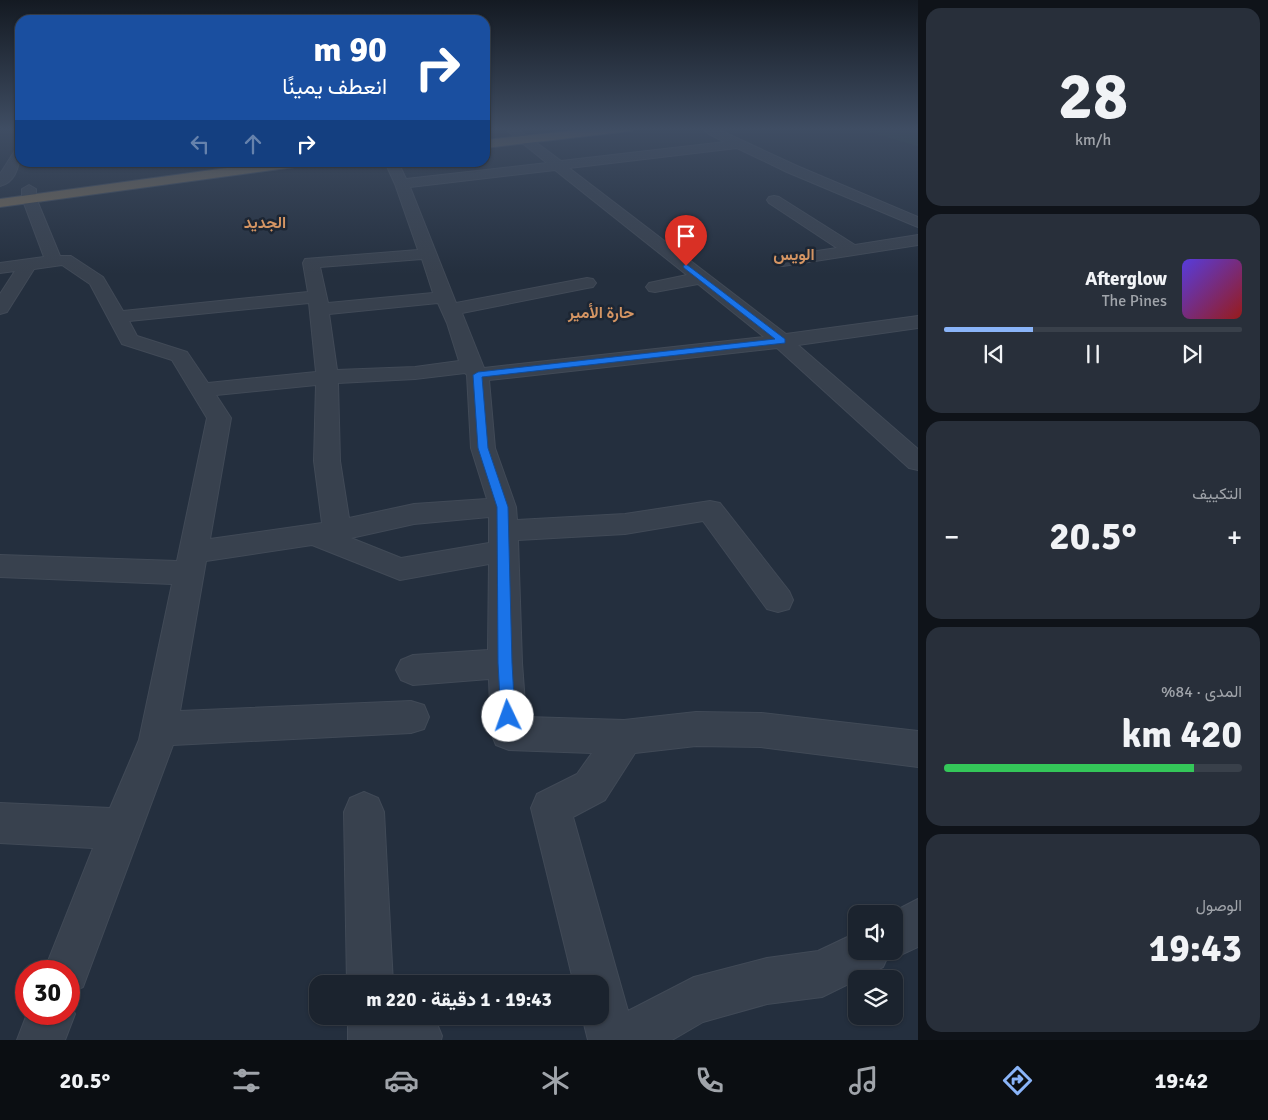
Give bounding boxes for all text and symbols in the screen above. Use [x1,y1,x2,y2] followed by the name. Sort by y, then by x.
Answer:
[313,28,387,71] text: 90 m
[405,35,470,100] icon: right
[1058,57,1128,137] text: 28
[282,73,387,100] text: انعطف يمينًا
[186,130,214,158] icon: left
[239,130,267,158] icon: ahead
[292,130,320,158] icon: right
[1075,130,1111,150] text: km/h
[244,213,286,233] district label: الجديد
[665,215,707,266] pin
[672,222,700,250] icon: arrive
[773,245,815,265] district label: الويس
[1085,267,1167,291] text: Afterglow
[1102,291,1167,311] text: The Pines
[567,303,634,323] district label: حارة الأمير
[980,340,1008,368] icon: previous
[1079,340,1107,368] icon: pause
[1178,340,1206,368] icon: next
[1192,484,1242,504] text: التكييف
[1049,513,1137,560] text: 20.5°
[944,520,959,554] text: −
[1227,520,1242,554] text: +
[1161,682,1242,702] text: المدى · 84%
[481,689,533,741] position arrow
[1121,711,1242,758] text: 420 km
[1196,896,1242,916] text: الوصول
[848,905,903,1025] map controls
[848,905,903,960] button: sound
[1149,925,1242,972] text: 19:43
[15,960,80,1025] speed limit sign: 30
[848,970,903,1025] button: layers
[366,988,552,1012] text: 19:43 · 1 دقيقة · 220 m
[229,1063,264,1098] icon: filters
[384,1063,419,1098] icon: car
[538,1063,573,1098] icon: climate
[692,1063,727,1098] icon: phone
[846,1063,881,1098] icon: music
[1000,1063,1035,1098] icon: directions
[60,1067,110,1094] text: 20.5°
[1154,1067,1208,1094] text: 19:42

